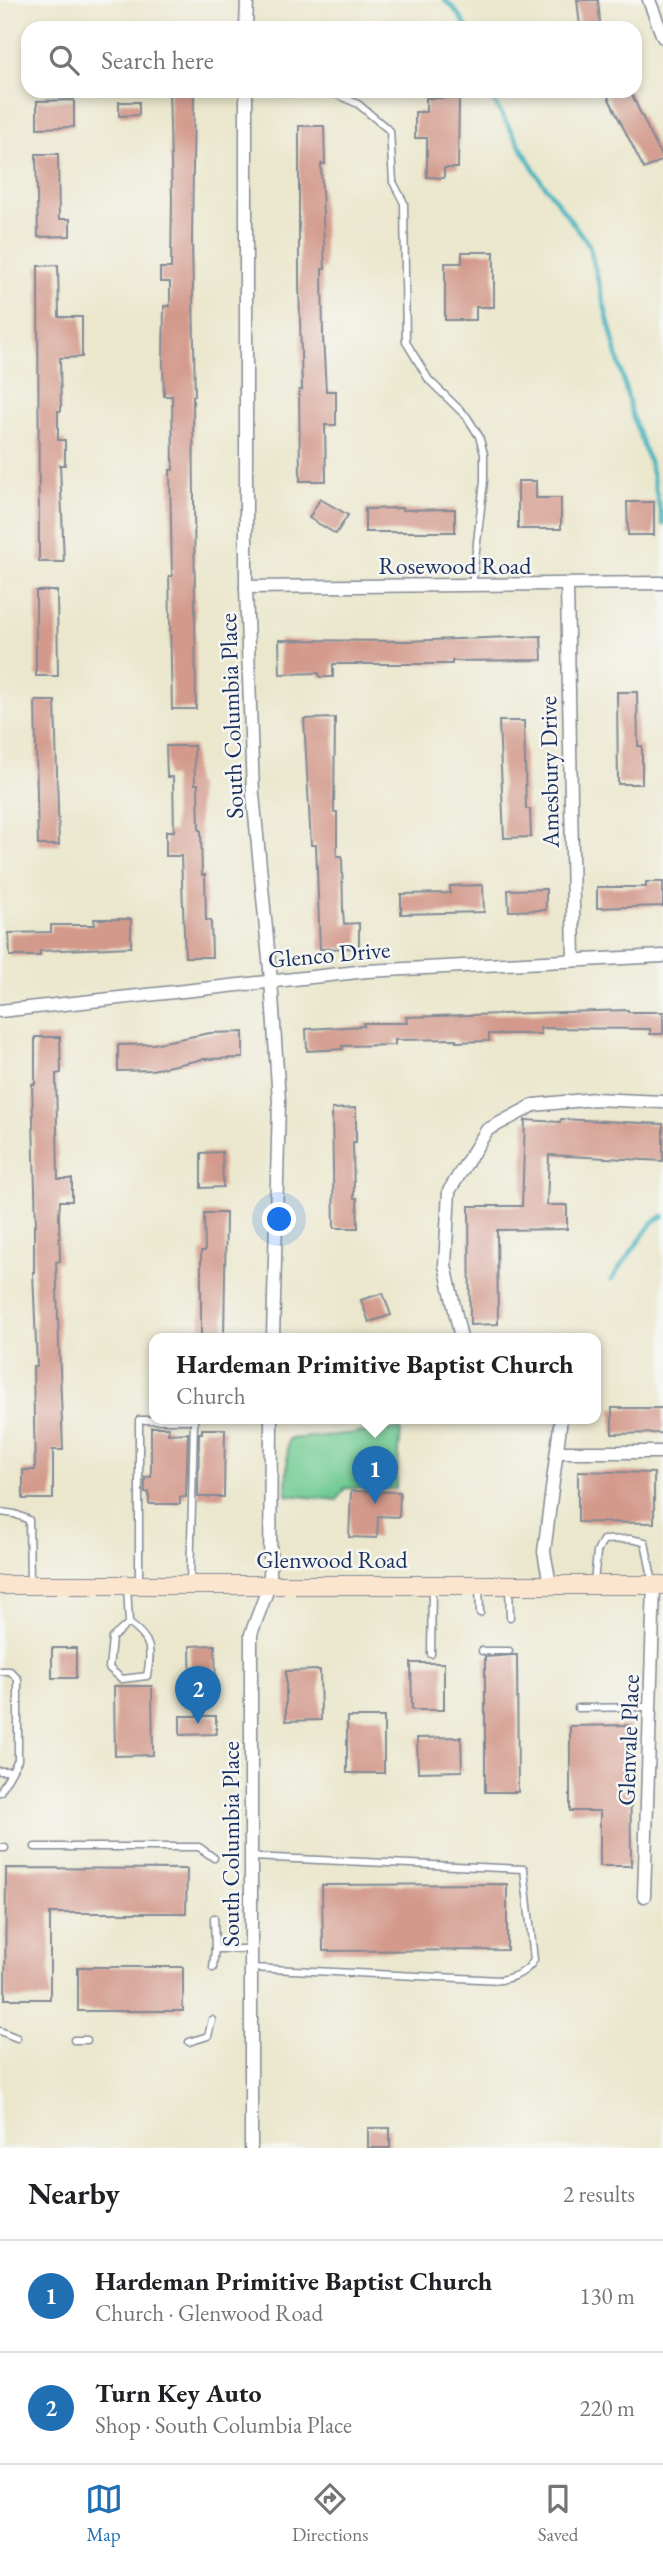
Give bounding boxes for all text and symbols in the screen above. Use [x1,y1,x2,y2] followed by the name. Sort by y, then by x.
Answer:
[21,21,642,98] search box
[45,41,83,79] icon: search
[101,43,214,77] text: Search here
[379,550,532,581] street label: Rosewood Road
[212,613,250,819] street label: South Columbia Place
[532,696,566,849] street label: Amesbury Drive
[267,933,391,975] street label: Glenco Drive
[262,1202,296,1236] your location
[149,1333,601,1424] popup
[176,1347,574,1381] text: Hardeman Primitive Baptist Church
[176,1381,246,1411] text: Church
[352,1446,398,1504] pin: 1
[256,1544,409,1575] street label: Glenwood Road
[175,1666,221,1724] pin: 2
[610,1674,646,1806] street label: Glenvale Place
[215,1741,246,1947] street label: South Columbia Place
[28,2174,120,2213] text: Nearby
[563,2179,635,2209] text: 2 results
[95,2264,492,2298] text: Hardeman Primitive Baptist Church
[45,2281,57,2311] text: 1
[579,2281,635,2311] text: 130 m
[95,2298,323,2328] text: Church · Glenwood Road
[95,2376,262,2410] text: Turn Key Auto
[45,2393,57,2423] text: 2
[579,2393,635,2423] text: 220 m
[95,2410,352,2440] text: Shop · South Columbia Place
[85,2480,123,2547] tab: Map
[292,2480,368,2547] tab: Directions
[538,2480,578,2547] tab: Saved

